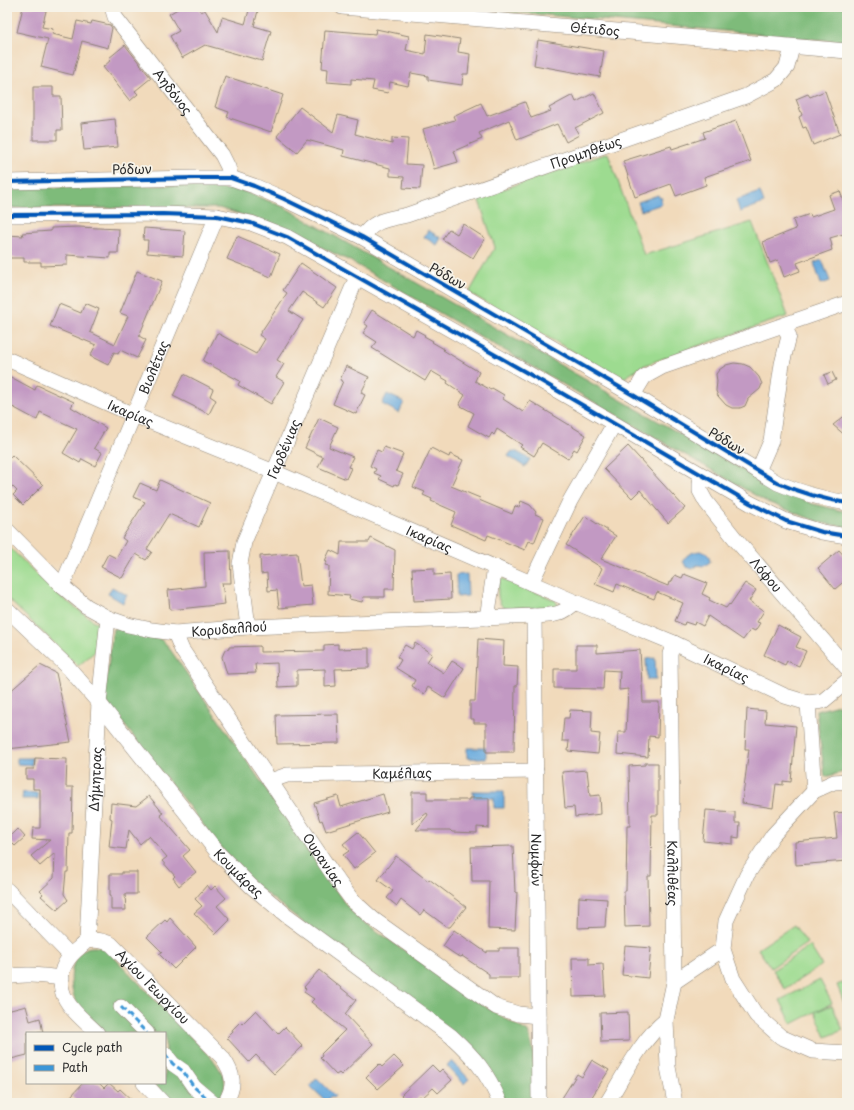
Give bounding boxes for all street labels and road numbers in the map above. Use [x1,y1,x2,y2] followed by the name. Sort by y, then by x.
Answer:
[569,17,621,40] street label: Θέτιδος
[149,64,197,119] street label: Αηδόνος
[547,130,624,173] street label: Προμηθέως
[112,159,152,178] street label: Ρόδων
[426,257,470,294] street label: Ρόδων
[133,337,173,397] street label: Βιολέτας
[105,395,157,431] street label: Ικαρίας
[262,416,304,482] street label: Γαρδένιας
[705,422,749,459] street label: Ρόδων
[403,520,456,557] street label: Ικαρίας
[746,553,787,596] street label: Λόφου
[190,616,267,641] street label: Κορυδαλλού
[701,649,753,687] street label: Ικαρίας
[84,746,106,812] street label: Δήμητρας
[372,763,432,783] street label: Καμέλιας
[299,829,349,890] street label: Ουρανίας
[527,833,547,887] street label: Νυμφών
[663,840,683,907] street label: Καλλιθέας
[210,844,268,902] street label: Κουμάρας
[112,945,194,1028] street label: Αγίου Γεωργίου

